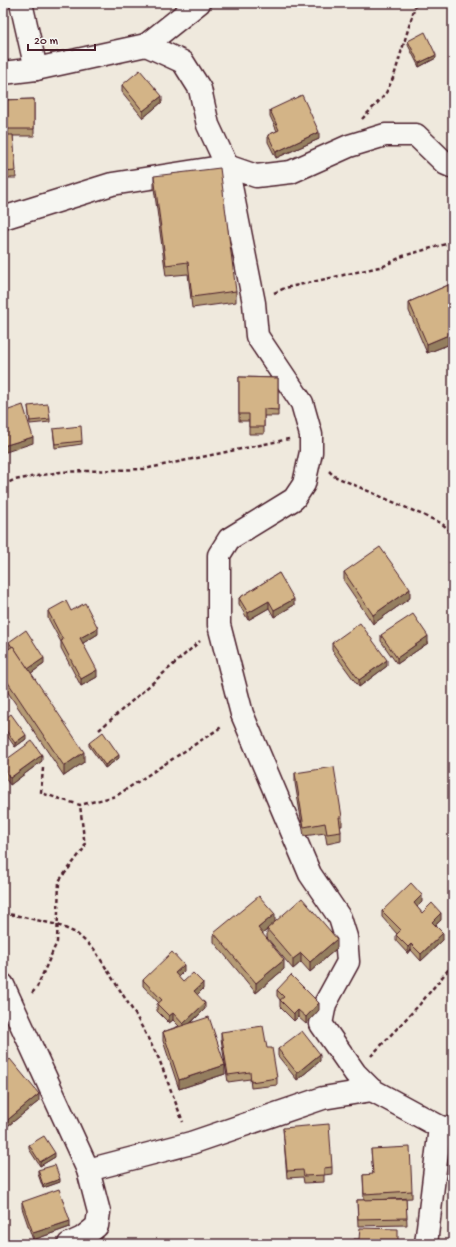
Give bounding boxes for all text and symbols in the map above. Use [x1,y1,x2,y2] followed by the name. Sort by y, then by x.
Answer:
[28,26,95,52] scale bar
[34,35,59,49] text: 20 m

